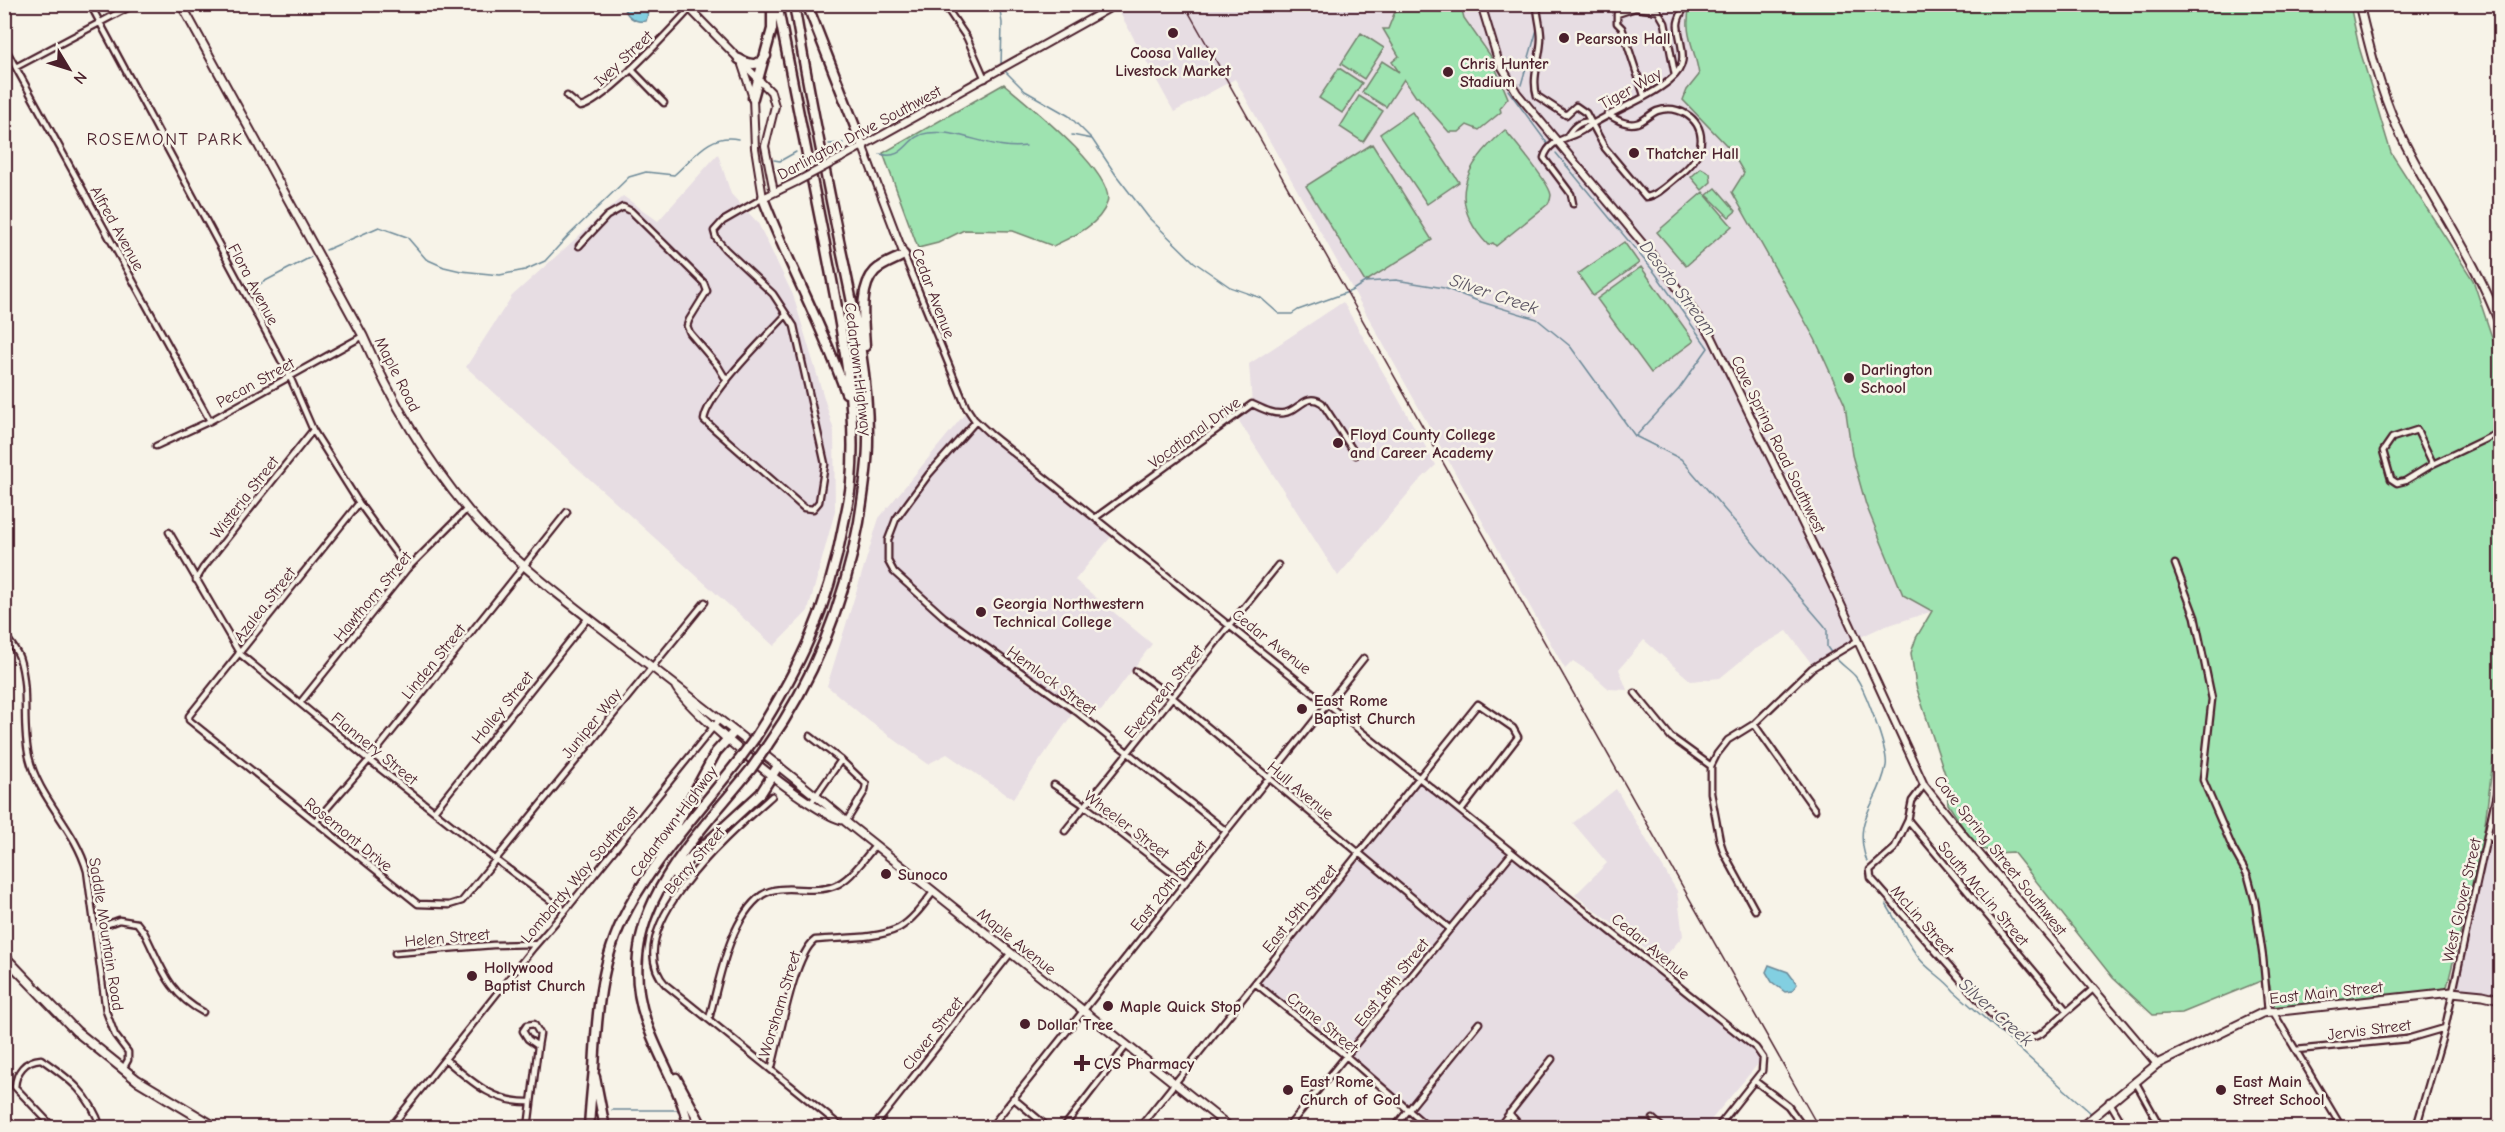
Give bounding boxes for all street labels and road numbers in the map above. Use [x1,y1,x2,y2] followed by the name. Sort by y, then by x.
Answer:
[591,27,657,90] street label: Ivey Street
[1596,64,1665,113] street label: Tiger Way
[775,82,945,184] street label: Darlington Drive Southwest
[86,183,148,274] street label: Alfred Avenue
[224,241,282,328] street label: Flora Avenue
[908,246,958,341] street label: Cedar Avenue
[841,301,875,438] street label: Cedartown Highway
[371,334,424,415] street label: Maple Road
[1727,353,1829,536] street label: Cave Spring Road Southwest
[213,354,298,412] street label: Pecan Street
[1145,393,1244,472] street label: Vocational Drive
[207,452,283,543] street label: Wisteria Street
[330,548,416,645] street label: Hawthorn Street
[230,564,300,645] street label: Azalea Street
[1228,605,1314,678] street label: Cedar Avenue
[398,620,470,703] street label: Linden Street
[1121,641,1207,742] street label: Evergreen Street
[1003,642,1100,719] street label: Hemlock Street
[468,668,538,747] street label: Holley Street
[558,685,626,762] street label: Juniper Way
[328,709,421,789] street label: Flannery Street
[1264,758,1337,824] street label: Hull Avenue
[626,762,722,881] street label: Cedartown Highway
[1930,772,2071,939] street label: Cave Spring Street Southwest
[1080,787,1173,863] street label: Wheeler Street
[301,794,396,876] street label: Rosemont Drive
[517,802,642,947] street label: Lombardy Way Southeast
[661,823,729,898] street label: Berry Street
[1127,836,1211,934] street label: East 20th Street
[2439,836,2485,964] street label: West Glover Street
[1934,838,2032,950] street label: South McLin Street
[85,856,127,1012] street label: Saddle Mountain Road
[1259,861,1341,956] street label: East 19th Street
[1887,882,1958,960] street label: McLin Street
[974,905,1059,979] street label: Maple Avenue
[1608,910,1693,984] street label: Cedar Avenue
[404,925,491,951] street label: Helen Street
[1351,935,1433,1030] street label: East 18th Street
[755,949,805,1060] street label: Worsham Street
[2268,978,2384,1008] street label: East Main Street
[1283,989,1362,1057] street label: Crane Street
[899,993,967,1074] street label: Clover Street
[2326,1016,2412,1044] street label: Jervis Street

